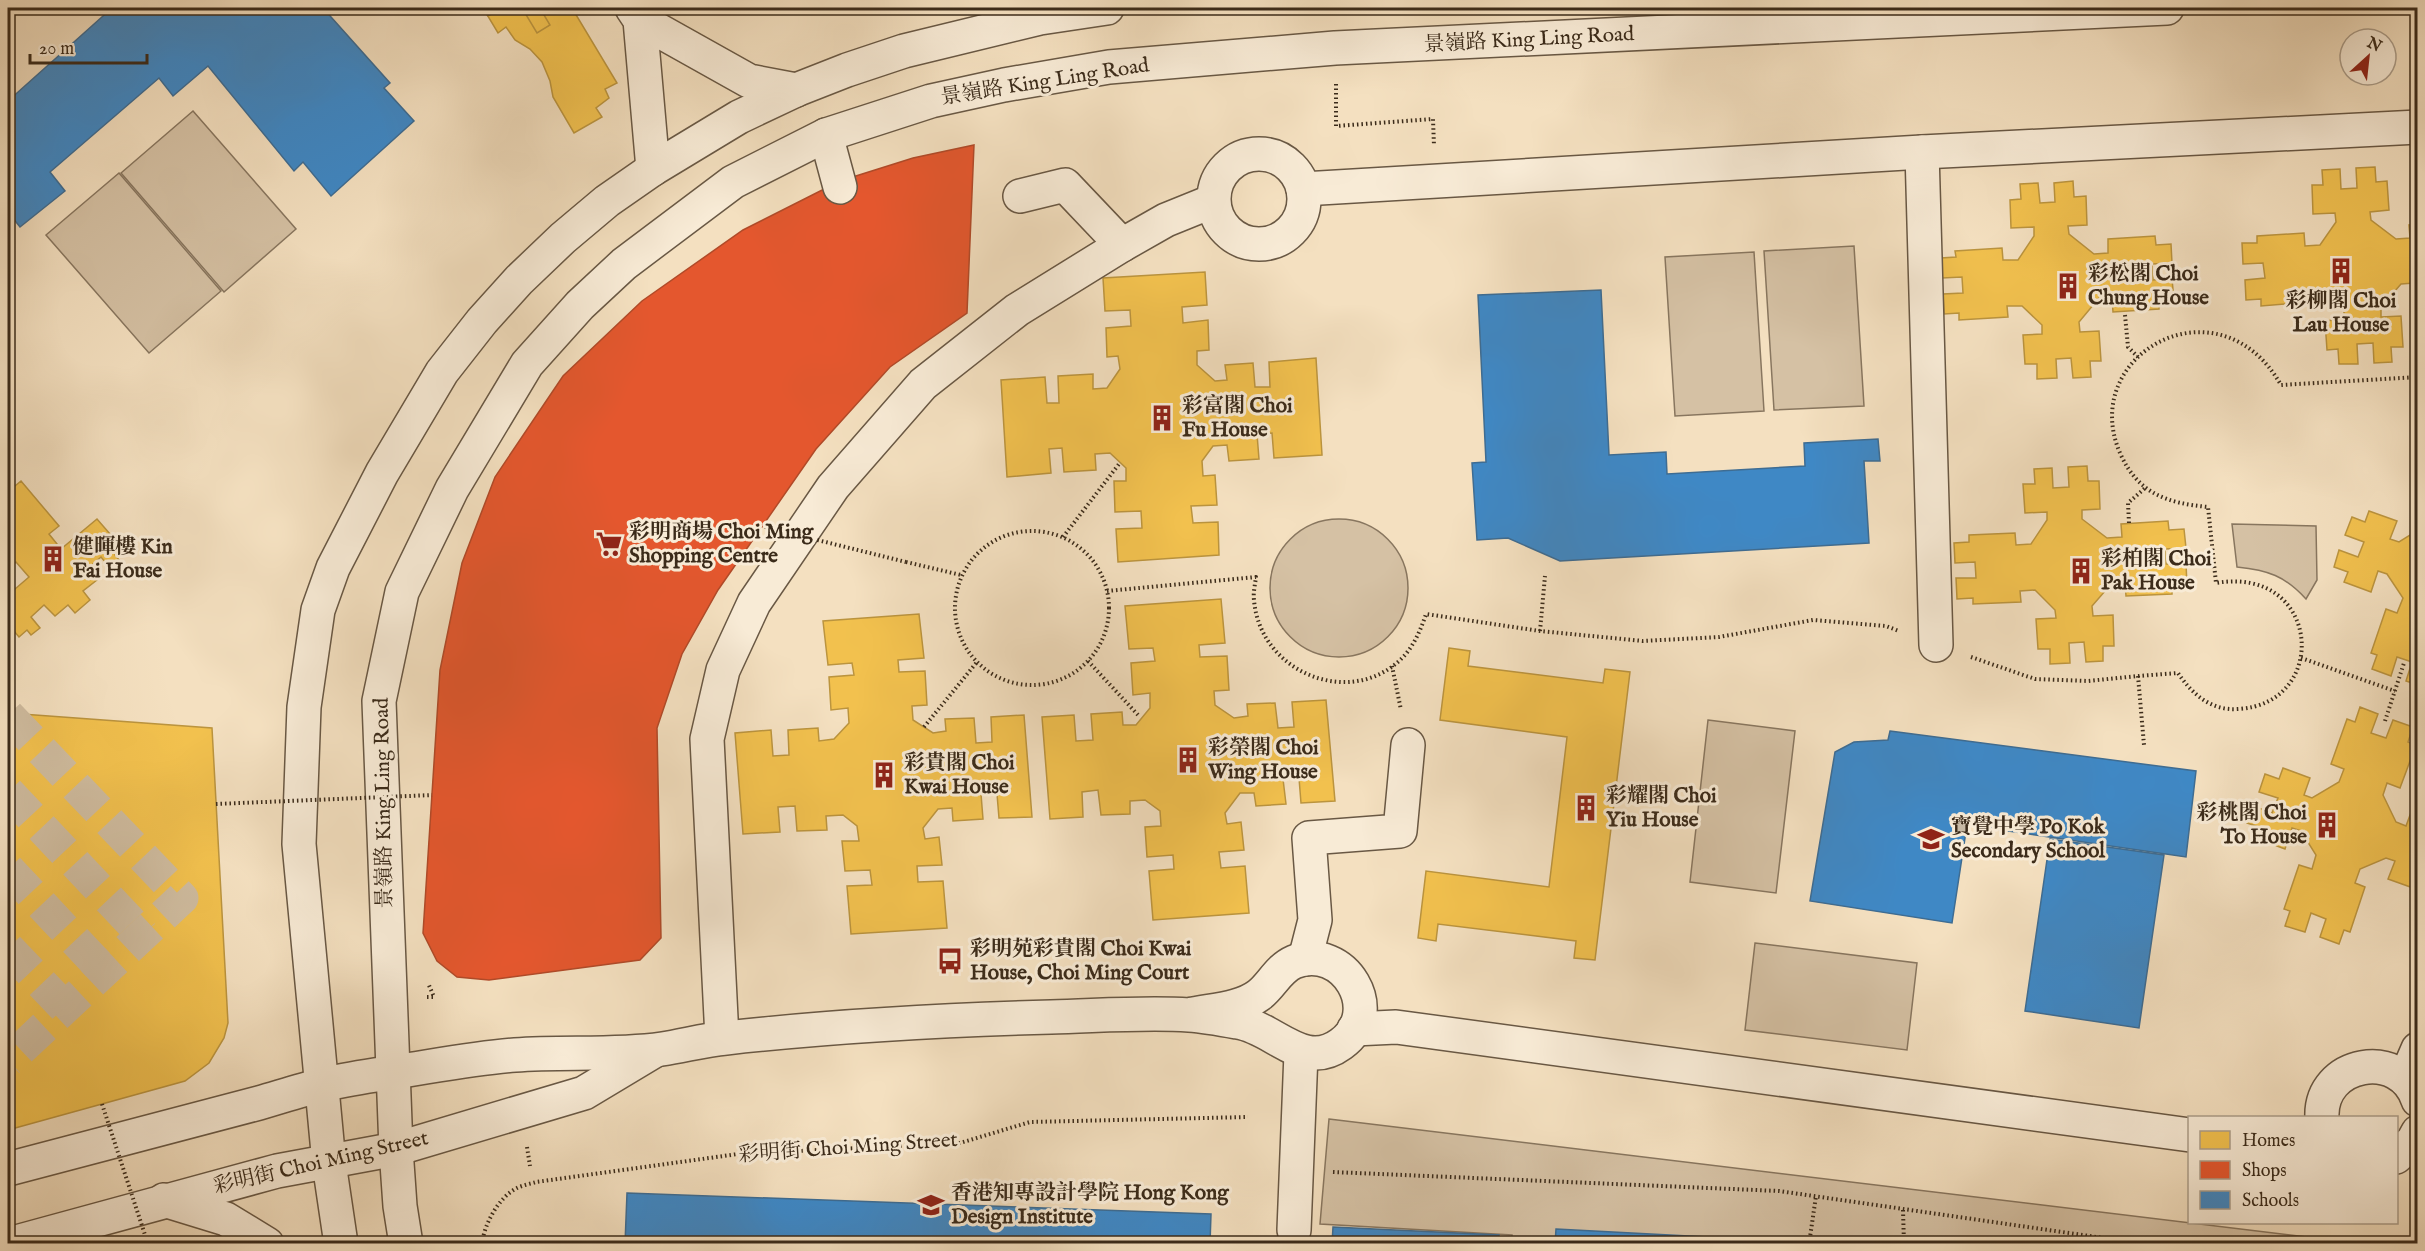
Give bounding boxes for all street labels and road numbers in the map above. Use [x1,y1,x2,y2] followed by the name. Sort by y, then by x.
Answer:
[1423,21,1636,59] street label: 景嶺路 King Ling Road
[939,52,1152,112] street label: 景嶺路 King Ling Road
[369,697,399,909] street label: 景嶺路 King Ling Road
[211,1125,431,1201] street label: 彩明街 Choi Ming Street
[737,1127,959,1169] street label: 彩明街 Choi Ming Street

